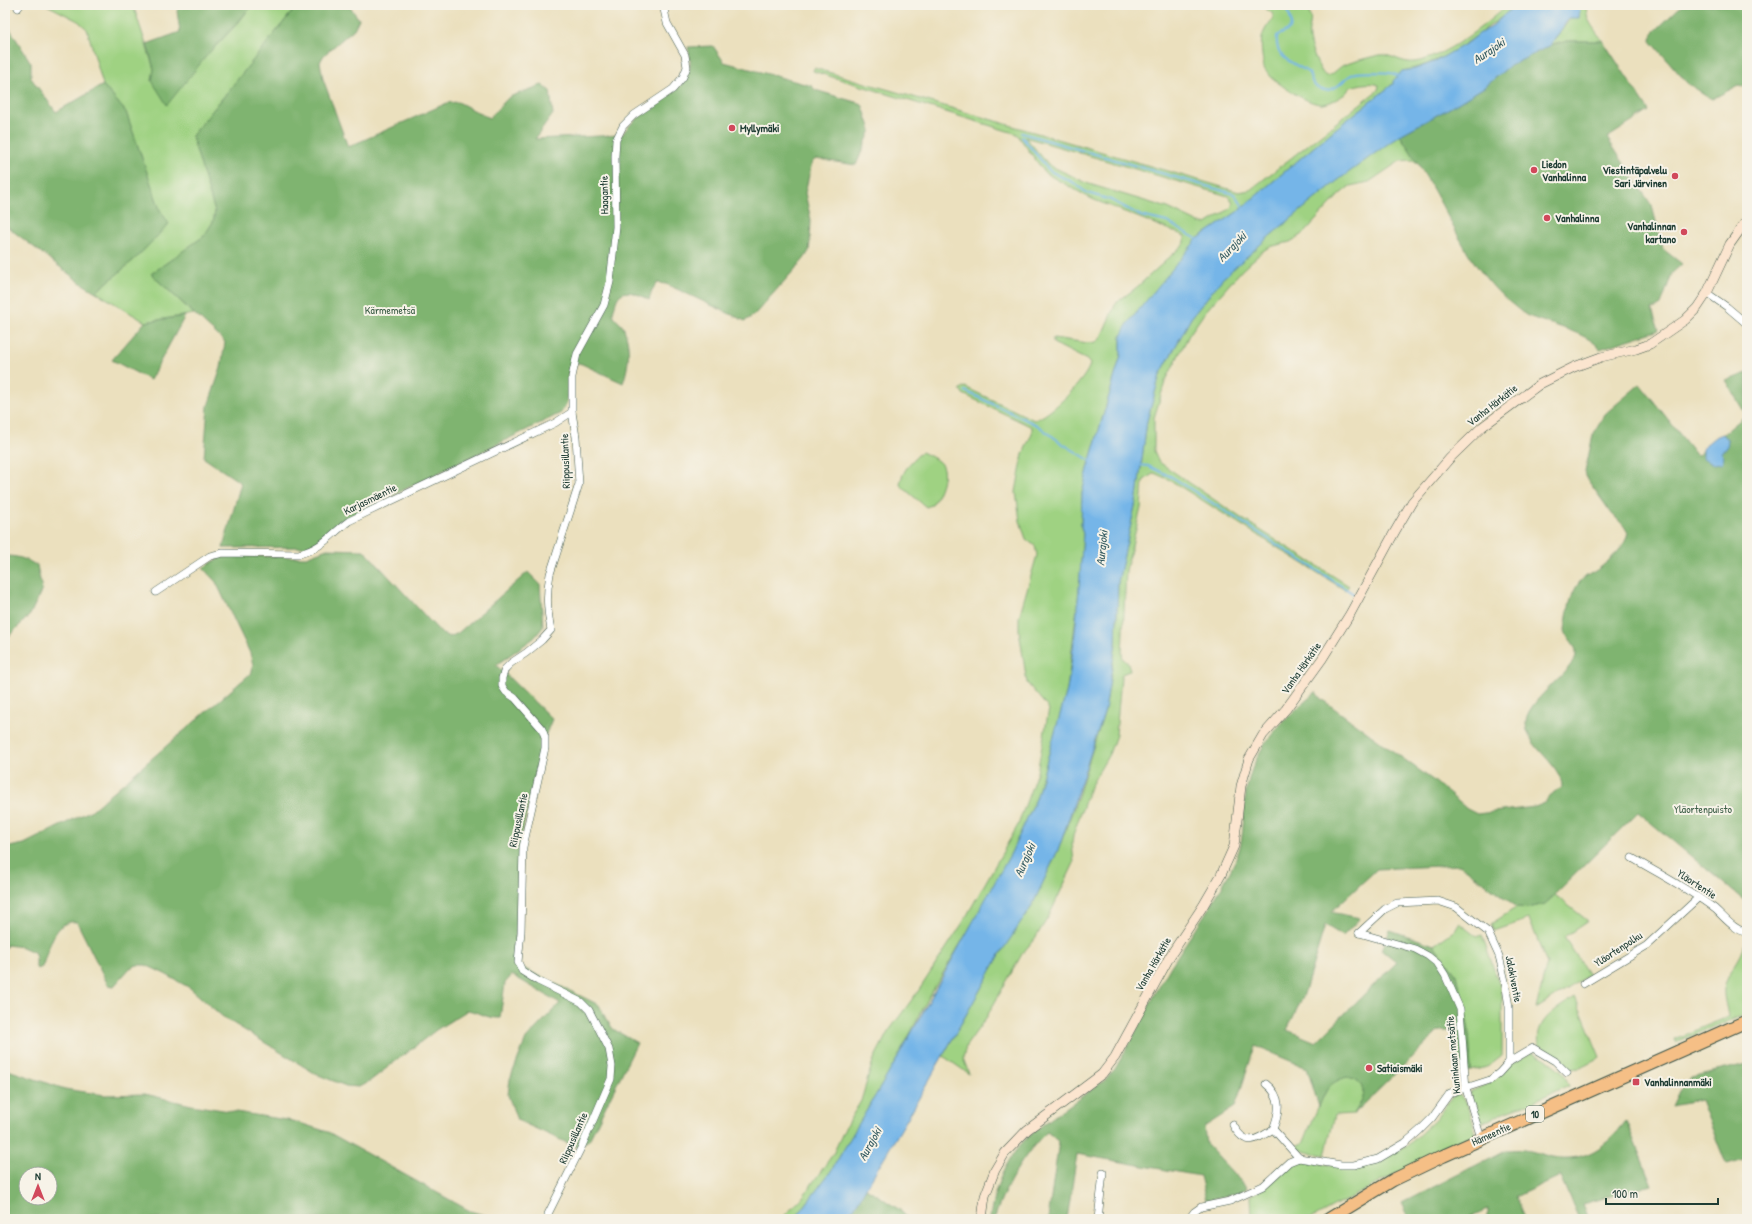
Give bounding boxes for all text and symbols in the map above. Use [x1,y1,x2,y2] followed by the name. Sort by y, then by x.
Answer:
[1469,33,1509,68] water label: Aurajoki
[740,121,779,136] place label: Myllymäki
[727,123,737,133] marker: Myllymäki
[1542,157,1587,184] place label: Liedon Vanhalinna
[1602,163,1668,190] place label: Viestintäpalvelu Sari Järvinen
[1529,165,1539,175] marker: Liedon Vanhalinna
[1670,171,1680,181] marker: Viestintäpalvelu Sari Järvinen
[597,175,611,214] street label: Haagantie
[1555,211,1600,225] place label: Vanhalinna
[1542,213,1552,223] marker: Vanhalinna
[1627,219,1677,246] place label: Vanhalinnan kartano
[1213,227,1251,265] water label: Aurajoki
[1679,227,1689,237] marker: Vanhalinnan kartano
[365,303,416,317] park label: Kärmemetsä
[1464,381,1520,429] street label: Vanha Härkätie
[557,433,573,489] street label: Riippusillantie
[341,480,399,518] street label: Karjasmäentie
[1091,528,1112,566] water label: Aurajoki
[1278,639,1324,697] street label: Vanha Härkätie
[505,791,531,848] street label: Riippusillantie
[1674,802,1733,816] park label: Yläortenpuisto
[1010,839,1040,879] water label: Aurajoki
[1675,866,1720,902] street label: Yläortentie
[1591,928,1645,970] street label: Yläortenpolku
[1132,934,1174,994] street label: Vanha Härkätie
[1503,955,1525,1004] street label: Jalokiventie
[1443,1015,1463,1095] street label: Kuninkaan metsätie
[1377,1061,1422,1075] place label: Satiaismäki
[1364,1063,1374,1073] marker: Satiaismäki
[1644,1075,1712,1089] place label: Vanhalinnanmäki
[1631,1077,1641,1087] marker: Vanhalinnanmäki
[1526,1106,1544,1122] road number: 10
[555,1109,591,1166] street label: Riippusillantie
[1469,1119,1513,1149] street label: Hämeentie
[854,1123,886,1163] water label: Aurajoki
[18,1166,58,1206] north arrow
[35,1169,41,1183] text: N
[1606,1180,1718,1206] scale bar
[1612,1185,1638,1202] text: 100 m

